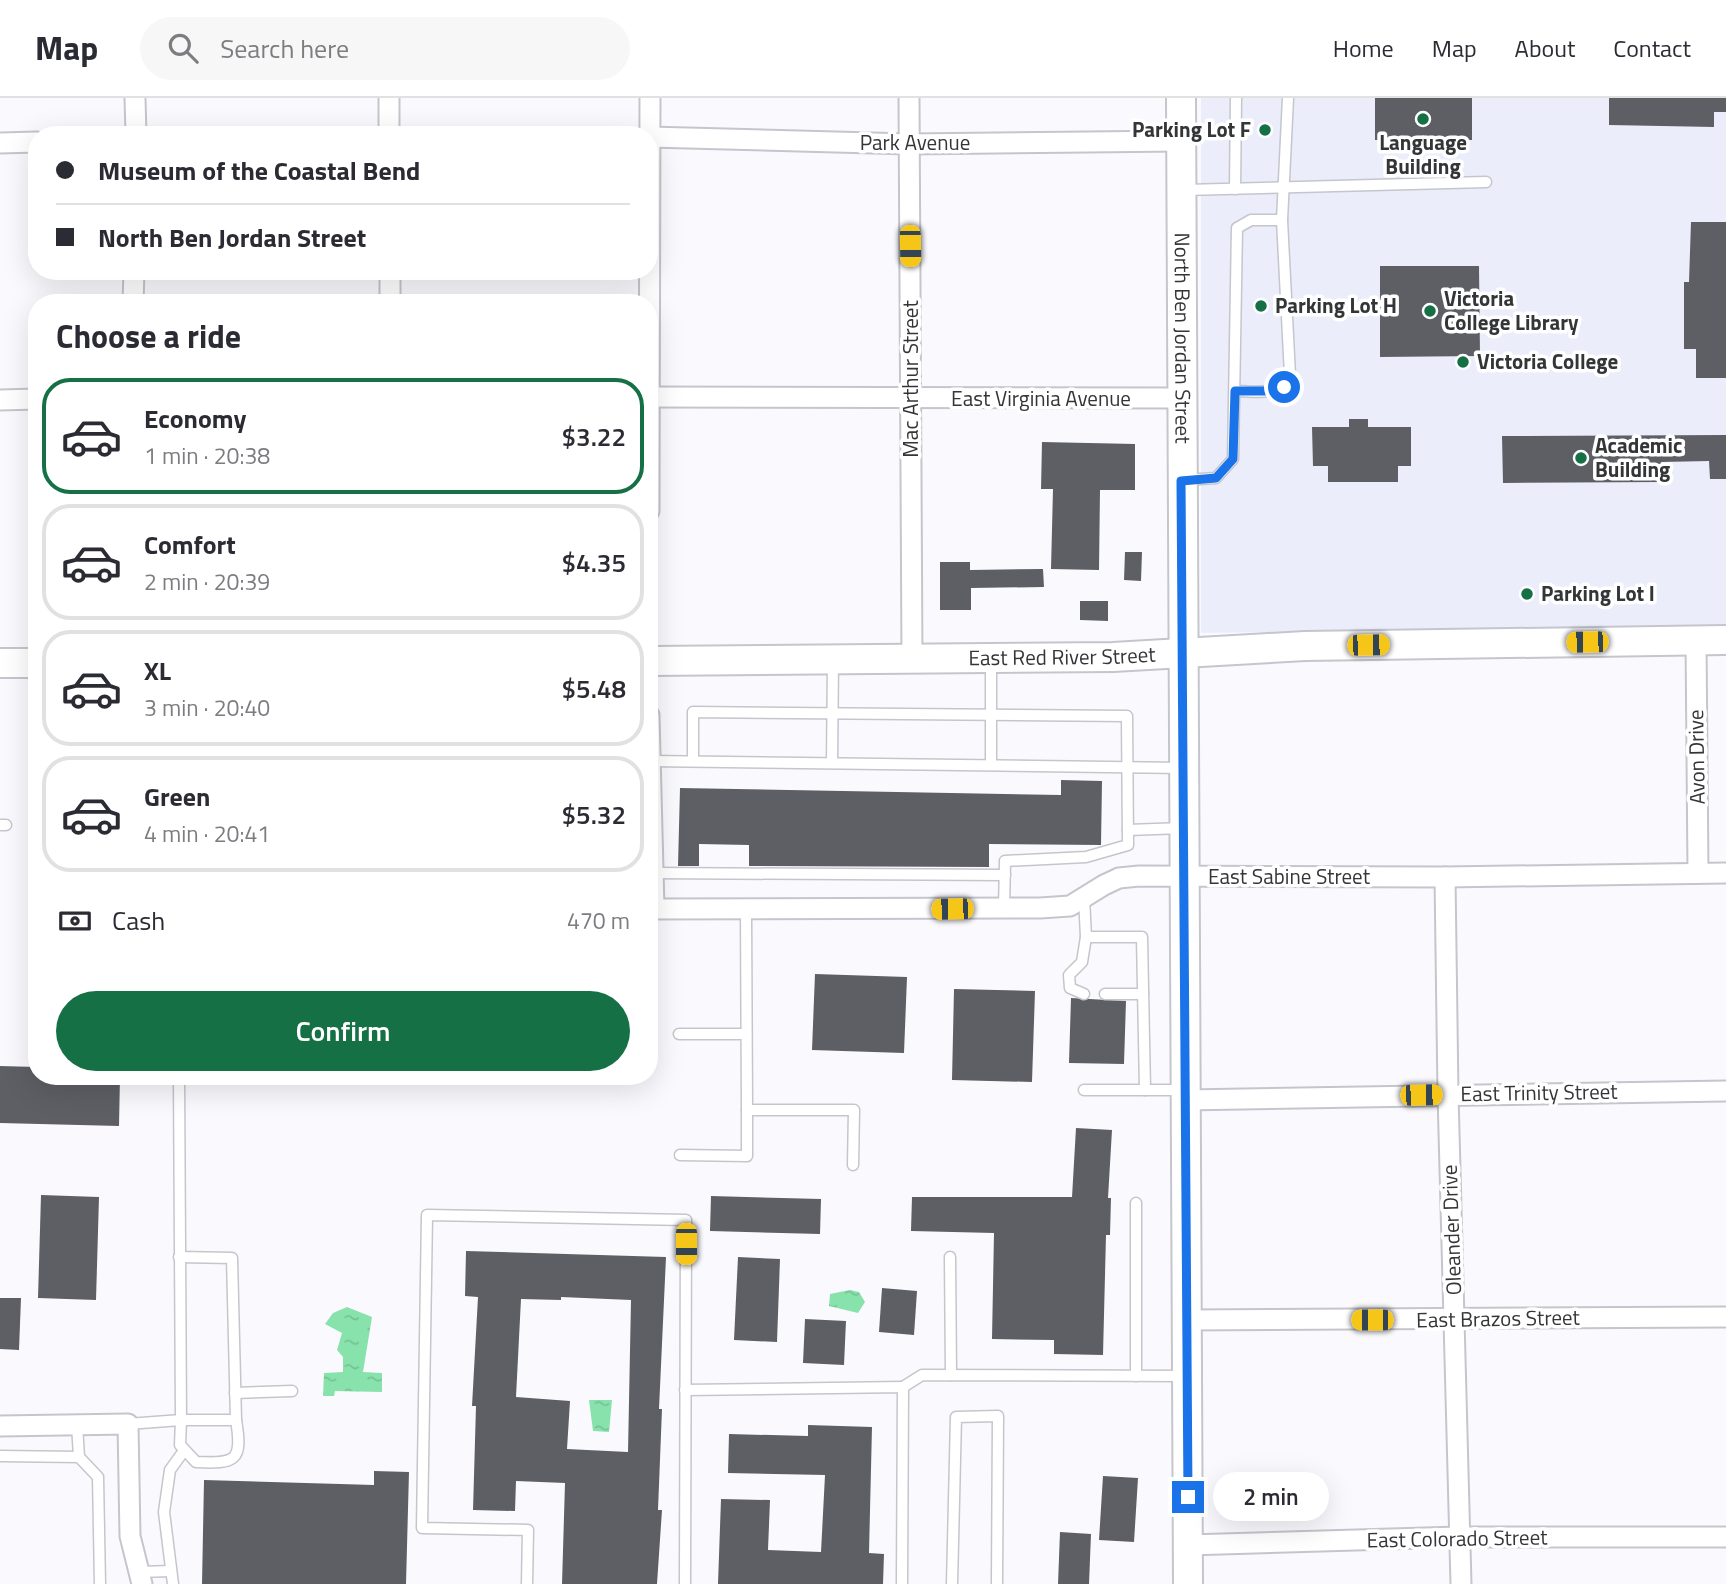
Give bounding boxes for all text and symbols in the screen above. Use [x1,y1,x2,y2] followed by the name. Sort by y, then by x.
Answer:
[140,17,630,80] search box
[35,23,98,73] text: Map
[164,29,202,67] icon: search
[220,29,349,68] text: Search here
[1333,30,1394,66] text: Home
[1432,30,1477,66] text: Map
[1515,30,1575,66] text: About
[1613,30,1691,66] text: Contact
[1415,111,1431,127] marker: Language Building
[1132,113,1251,145] place label: Parking Lot F
[1257,122,1273,138] marker: Parking Lot F
[860,126,970,158] street label: Park Avenue
[1379,126,1467,182] place label: Language Building
[98,151,420,190] text: Museum of the Coastal Bend
[98,218,366,257] text: North Ben Jordan Street
[900,225,921,267] car
[1167,232,1200,444] street label: North Ben Jordan Street
[1444,282,1579,338] place label: Victoria College Library
[1275,289,1397,321] place label: Parking Lot H
[1253,298,1269,314] marker: Parking Lot H
[894,300,926,458] street label: Mac Arthur Street
[1422,303,1438,319] marker: Victoria College Library
[56,312,241,360] text: Choose a ride
[1477,345,1618,377] place label: Victoria College
[1455,354,1471,370] marker: Victoria College
[1268,371,1300,403] route start
[951,382,1131,414] street label: East Virginia Avenue
[144,399,246,438] text: Economy
[60,405,123,468] icon: car
[562,417,626,456] text: $3.22
[1595,429,1682,485] place label: Academic Building
[144,438,270,473] text: 1 min · 20:38
[1573,450,1589,466] marker: Academic Building
[144,525,236,564] text: Comfort
[60,531,123,594] icon: car
[562,543,626,582] text: $4.35
[144,564,270,599] text: 2 min · 20:39
[1541,577,1655,609] place label: Parking Lot I
[1519,586,1535,602] marker: Parking Lot I
[1566,631,1609,653] car
[1347,634,1390,656] car
[968,638,1157,673] street label: East Red River Street
[144,651,171,690] text: XL
[60,657,123,720] icon: car
[562,669,626,708] text: $5.48
[144,690,270,725] text: 3 min · 20:40
[1679,709,1713,805] street label: Avon Drive
[144,777,210,816] text: Green
[60,783,123,846] icon: car
[562,795,626,834] text: $5.32
[144,816,270,851] text: 4 min · 20:41
[1208,860,1371,892] street label: East Sabine Street
[931,898,974,920] car
[112,901,165,940] text: Cash
[56,902,94,940] icon: cash
[567,903,630,938] text: 470 m
[56,991,630,1071] button: Confirm
[1460,1075,1618,1109] street label: East Trinity Street
[1400,1084,1443,1106] car
[1433,1164,1469,1296] street label: Oleander Drive
[676,1223,697,1265] car
[1416,1301,1581,1335] street label: East Brazos Street
[1352,1310,1394,1331] car
[1212,1472,1328,1522] callout: 2 min
[1243,1479,1299,1514] text: 2 min
[1172,1481,1204,1513] route end
[1366,1520,1548,1556] street label: East Colorado Street

